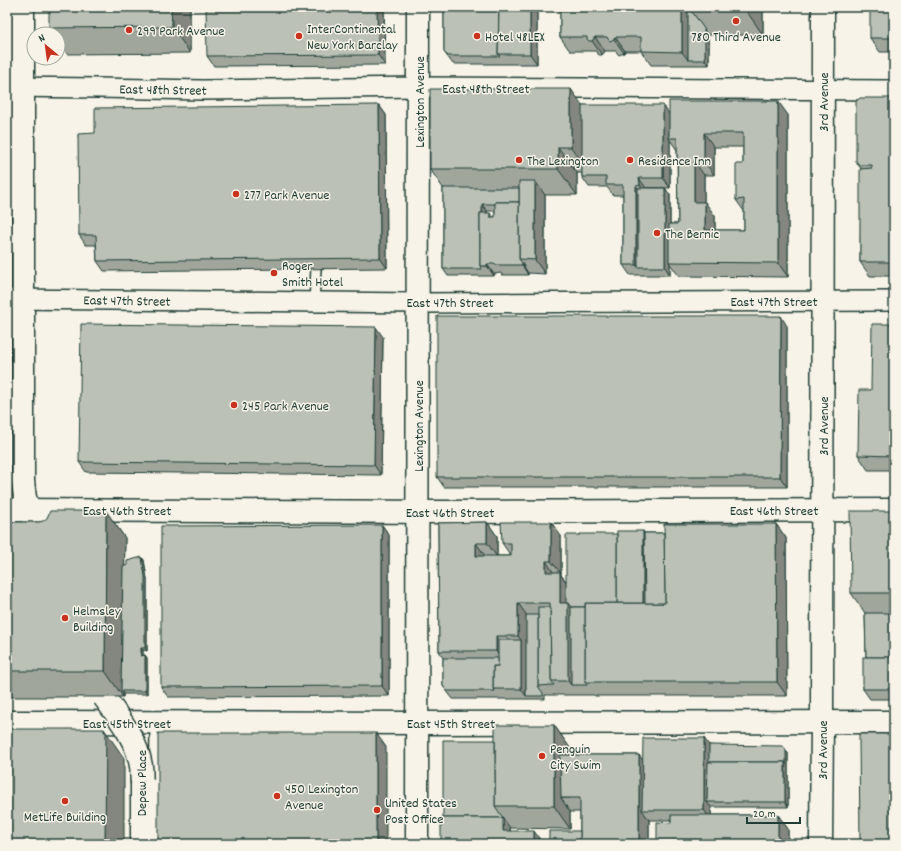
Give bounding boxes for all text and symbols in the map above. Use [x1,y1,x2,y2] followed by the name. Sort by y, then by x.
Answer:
[731,16,741,26] marker: 780 Third Avenue
[307,20,398,56] place label: InterContinental New York Barclay
[137,22,225,42] place label: 299 Park Avenue
[124,25,134,35] marker: 299 Park Avenue
[26,26,66,66] north arrow
[485,28,545,48] place label: Hotel 48LEX
[691,28,781,48] place label: 780 Third Avenue
[36,30,49,47] text: N
[294,31,304,41] marker: InterContinental New York Barclay
[472,31,482,41] marker: Hotel 48LEX
[411,56,431,148] street label: Lexington Avenue
[815,72,835,132] street label: 3rd Avenue
[119,80,207,102] street label: East 48th Street
[442,80,530,100] street label: East 48th Street
[527,152,598,172] place label: The Lexington
[638,152,711,172] place label: Residence Inn
[514,155,524,165] marker: The Lexington
[625,155,635,165] marker: Residence Inn
[244,186,329,206] place label: 277 Park Avenue
[231,189,241,199] marker: 277 Park Avenue
[665,225,719,245] place label: The Bernic
[652,228,662,238] marker: The Bernic
[282,257,344,293] place label: Roger Smith Hotel
[269,268,279,278] marker: Roger Smith Hotel
[83,291,171,313] street label: East 47th Street
[730,293,818,313] street label: East 47th Street
[406,294,494,314] street label: East 47th Street
[410,380,430,472] street label: Lexington Avenue
[815,396,835,456] street label: 3rd Avenue
[242,397,329,417] place label: 245 Park Avenue
[229,400,239,410] marker: 245 Park Avenue
[83,502,171,522] street label: East 46th Street
[730,502,818,522] street label: East 46th Street
[406,504,494,524] street label: East 46th Street
[73,602,121,638] place label: Helmsley Building
[60,613,70,623] marker: Helmsley Building
[83,715,171,735] street label: East 45th Street
[407,715,495,735] street label: East 45th Street
[814,720,834,780] street label: 3rd Avenue
[550,740,601,776] place label: Penguin City Swim
[133,750,153,816] street label: Depew Place
[537,751,547,761] marker: Penguin City Swim
[285,780,358,816] place label: 450 Lexington Avenue
[272,791,282,801] marker: 450 Lexington Avenue
[385,794,457,830] place label: United States Post Office
[60,796,70,806] marker: MetLife Building
[747,799,800,825] scale bar
[372,805,382,815] marker: United States Post Office
[753,806,776,823] text: 20 m
[24,808,106,828] place label: MetLife Building

